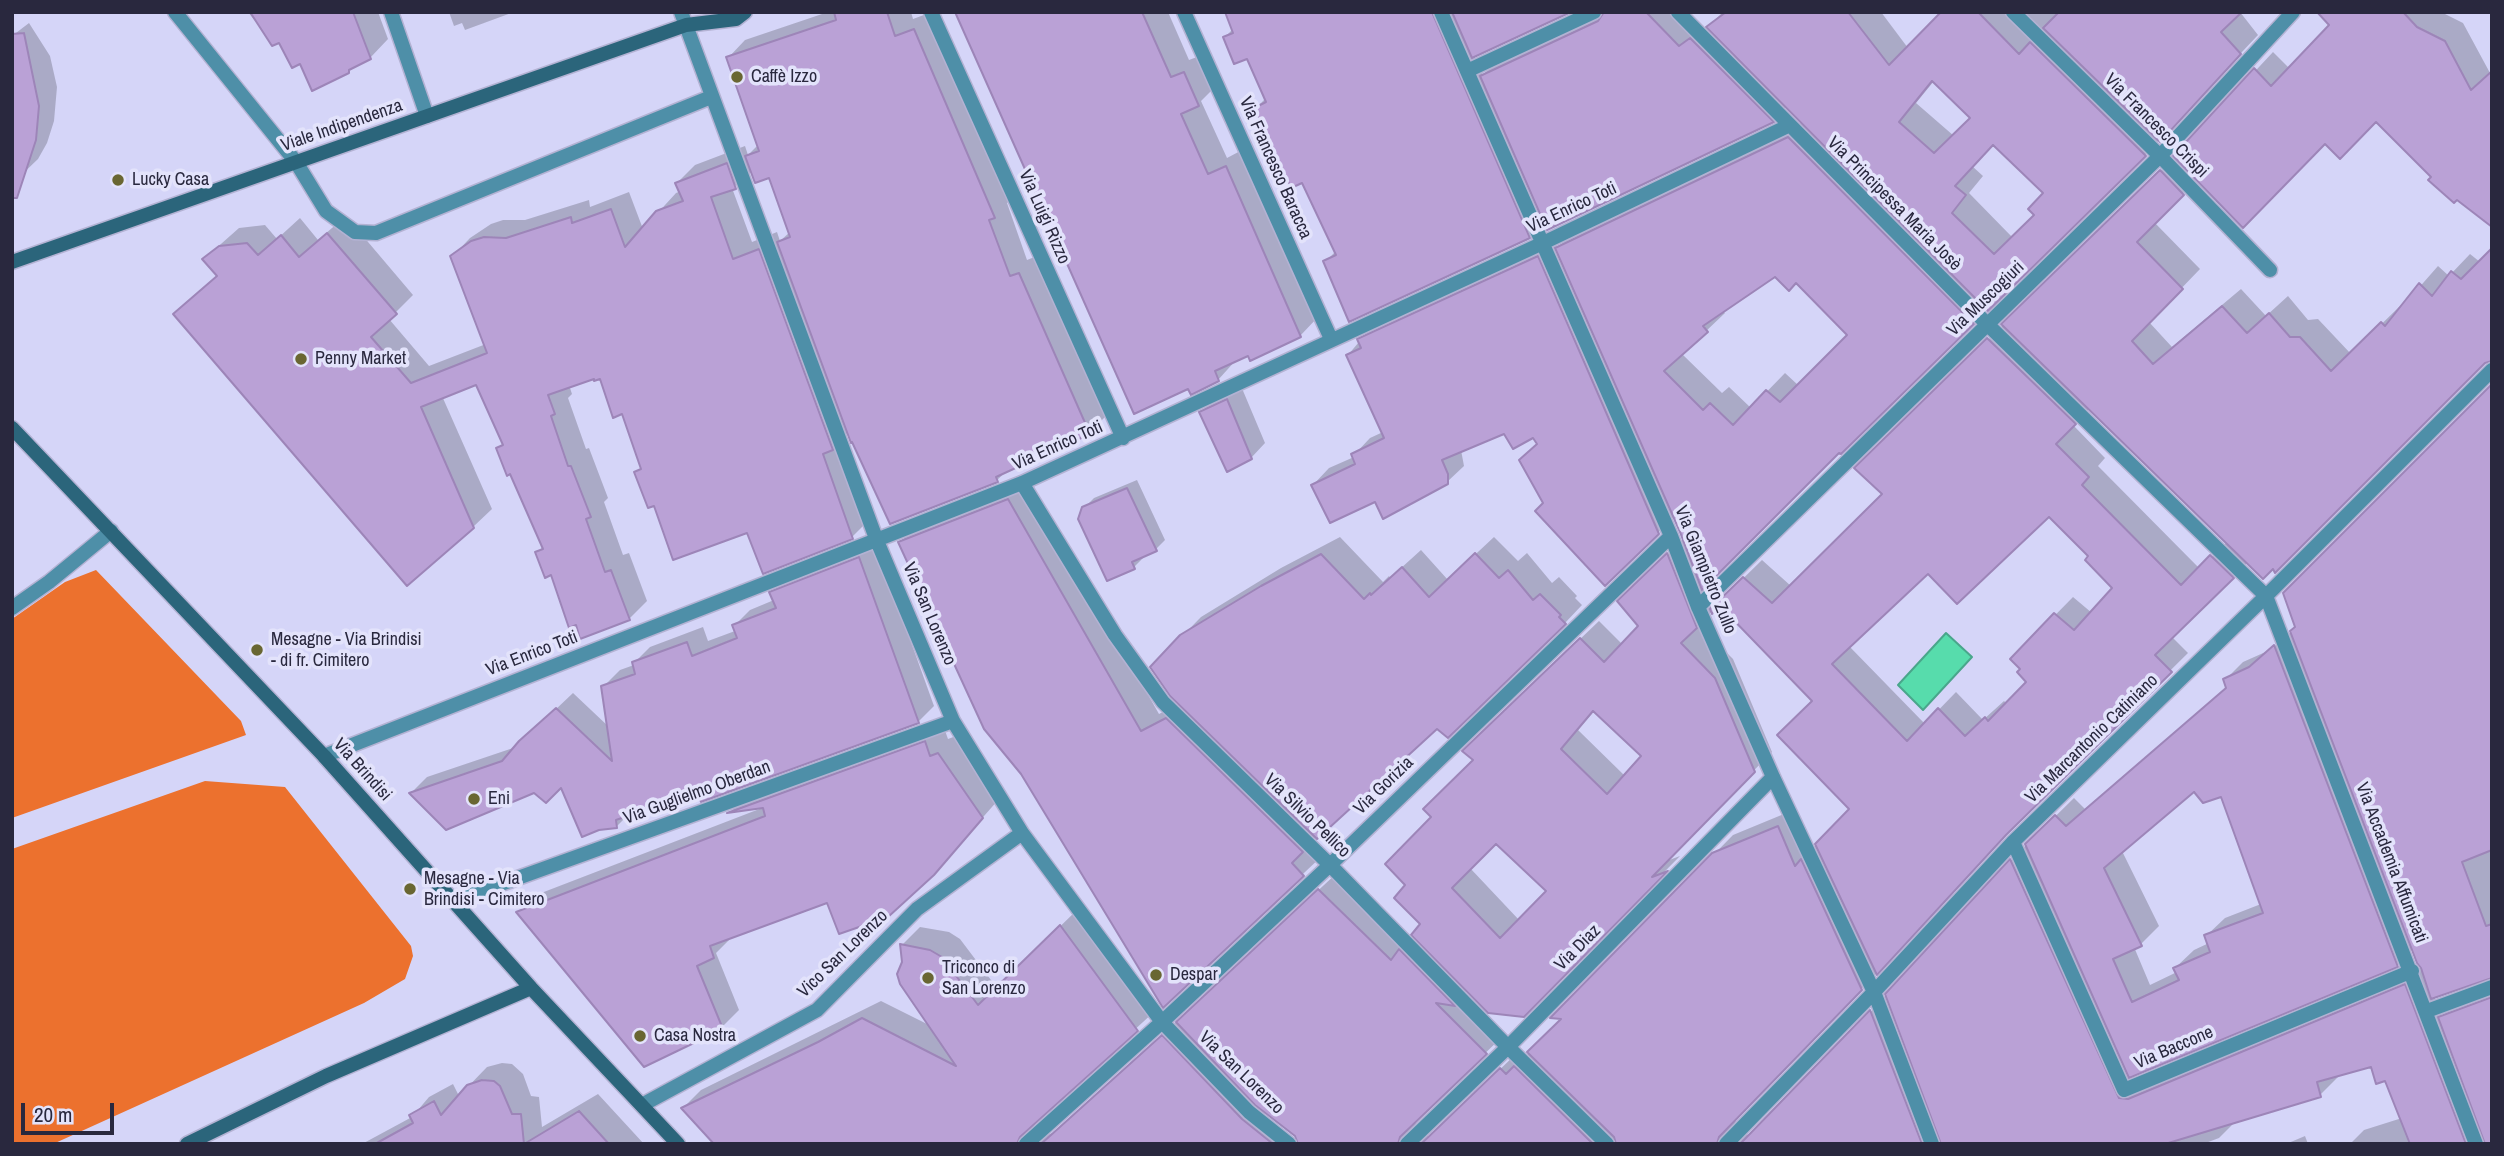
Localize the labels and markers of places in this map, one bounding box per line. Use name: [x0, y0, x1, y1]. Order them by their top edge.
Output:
place label: Caffè Izzo: [751, 66, 817, 88]
marker: Caffè Izzo: [729, 69, 745, 85]
place label: Lucky Casa: [132, 169, 209, 191]
marker: Lucky Casa: [110, 172, 126, 188]
place label: Penny Market: [315, 348, 406, 370]
marker: Penny Market: [293, 351, 309, 367]
place label: Mesagne - Via Brindisi - di fr. Cimitero: [271, 629, 422, 672]
marker: Mesagne - Via Brindisi - di fr. Cimitero: [249, 642, 265, 658]
place label: Eni: [488, 788, 510, 810]
marker: Eni: [466, 791, 482, 807]
place label: Mesagne - Via Brindisi - Cimitero: [424, 868, 545, 910]
marker: Mesagne - Via Brindisi - Cimitero: [402, 881, 418, 897]
place label: Triconco di San Lorenzo: [942, 957, 1026, 1000]
place label: Despar: [1170, 964, 1218, 986]
marker: Despar: [1148, 967, 1164, 983]
marker: Triconco di San Lorenzo: [920, 970, 936, 986]
place label: Casa Nostra: [654, 1025, 736, 1047]
marker: Casa Nostra: [632, 1028, 648, 1044]

